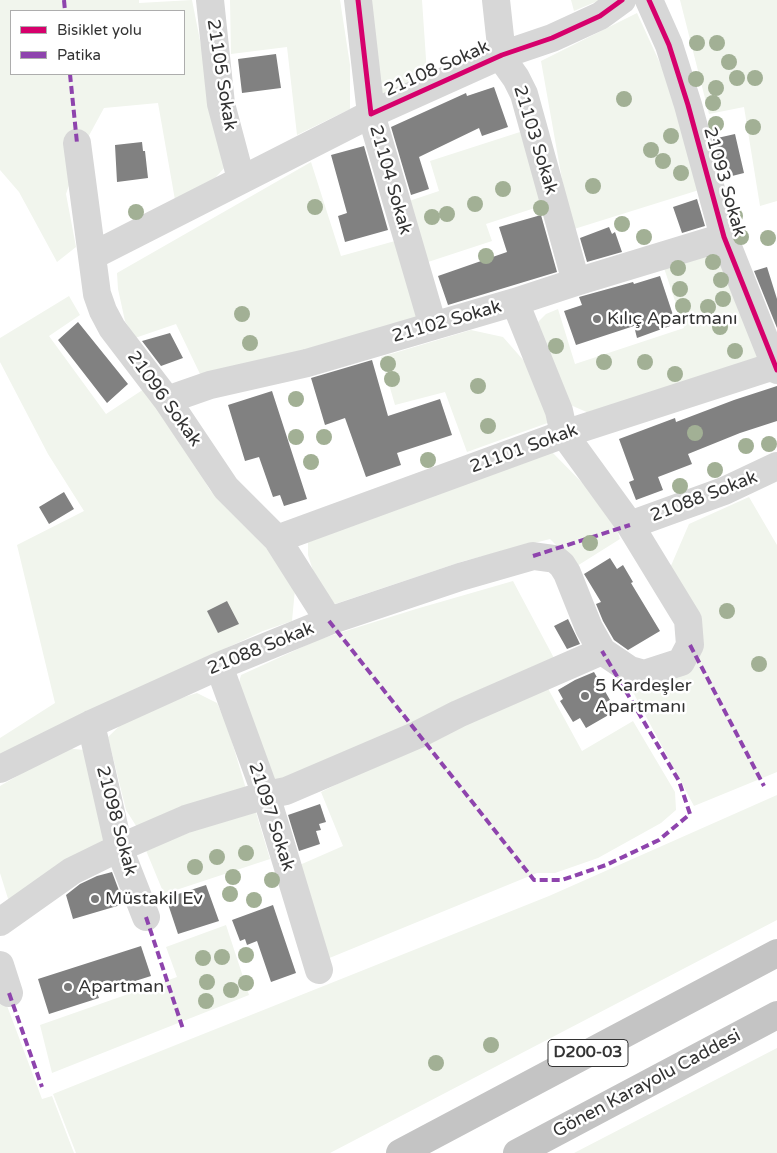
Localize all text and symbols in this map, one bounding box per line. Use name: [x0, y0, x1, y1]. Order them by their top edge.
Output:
legend: [10, 10, 185, 75]
street label: 21105 Sokak: [202, 18, 240, 132]
text: Bisiklet yolu: [57, 21, 142, 39]
street label: 21108 Sokak: [381, 36, 493, 102]
text: Patika: [57, 46, 101, 64]
street label: 21103 Sokak: [508, 83, 562, 197]
street label: 21104 Sokak: [364, 123, 416, 237]
street label: 21093 Sokak: [698, 125, 750, 239]
street label: 21102 Sokak: [390, 296, 504, 348]
place label: Kılıç Apartmanı: [607, 308, 737, 330]
marker: Kılıç Apartmanı: [591, 313, 603, 325]
street label: 21096 Sokak: [122, 347, 206, 451]
street label: 21101 Sokak: [467, 420, 581, 478]
street label: 21088 Sokak: [647, 467, 761, 527]
street label: 21088 Sokak: [205, 618, 317, 680]
place label: 5 Kardeşler Apartmanı: [595, 675, 692, 718]
marker: 5 Kardeşler Apartmanı: [579, 690, 591, 702]
street label: 21097 Sokak: [243, 760, 299, 874]
street label: 21098 Sokak: [91, 764, 141, 878]
place label: Müstakil Ev: [105, 888, 203, 910]
marker: Müstakil Ev: [89, 893, 101, 905]
place label: Apartman: [78, 976, 164, 998]
marker: Apartman: [62, 981, 74, 993]
street label: Gönen Karayolu Caddesi: [549, 1025, 745, 1143]
road number: D200-03: [548, 1040, 628, 1066]

